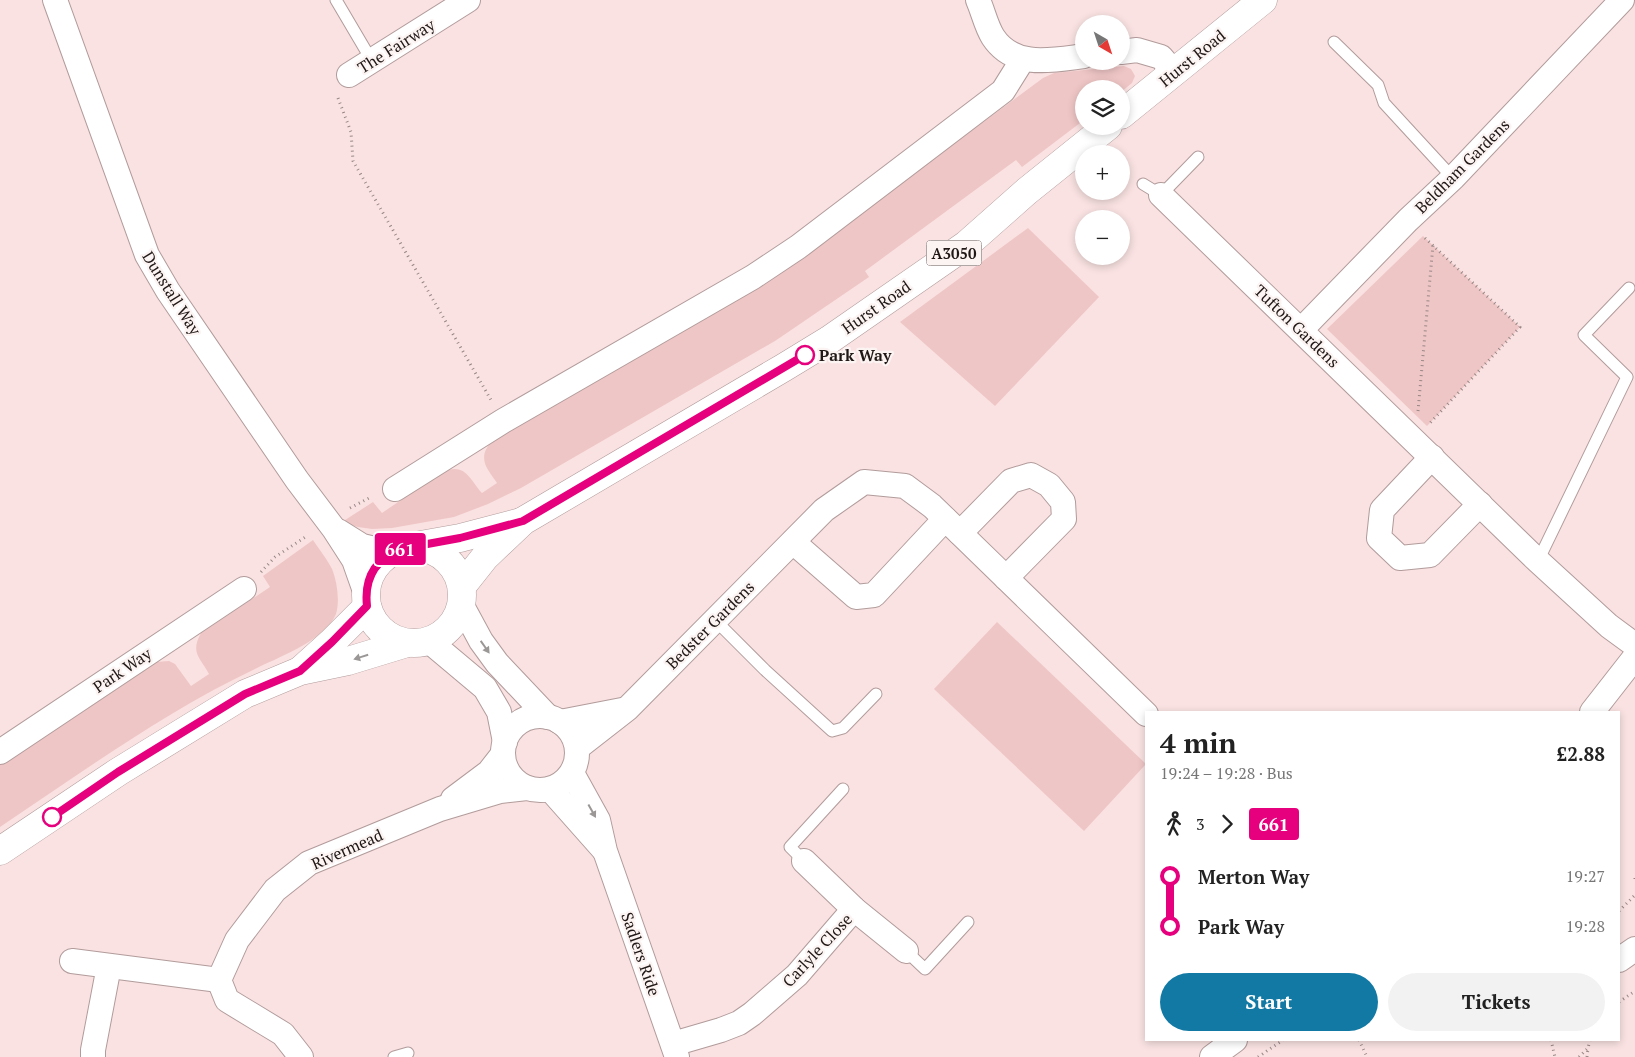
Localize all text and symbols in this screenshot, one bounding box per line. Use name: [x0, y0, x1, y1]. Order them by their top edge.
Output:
street label: The Fairway: [353, 13, 439, 78]
north arrow: [1075, 15, 1130, 70]
map controls: [1075, 15, 1130, 265]
street label: Hurst Road: [1154, 24, 1230, 92]
button: layers: [1075, 80, 1130, 135]
street label: Beldham Gardens: [1410, 114, 1514, 218]
button: +: [1075, 145, 1130, 200]
button: −: [1075, 210, 1130, 265]
road number: A3050: [926, 240, 982, 266]
street label: Dunstall Way: [138, 247, 207, 340]
street label: Hurst Road: [837, 275, 915, 339]
street label: Tufton Gardens: [1250, 280, 1344, 372]
place label: Park Way: [819, 344, 892, 366]
marker: Park Way: [795, 345, 815, 365]
line badge: 661: [371, 533, 429, 565]
text: 661: [385, 537, 415, 561]
street label: Bedster Gardens: [661, 576, 759, 674]
one-way arrow: [480, 640, 490, 653]
street label: Park Way: [89, 642, 156, 698]
one-way arrow: [353, 654, 368, 662]
text: 4 min: [1160, 724, 1237, 761]
text: £2.88: [1556, 741, 1605, 766]
text: 19:24 – 19:28 · Bus: [1160, 762, 1293, 784]
one-way arrow: [588, 804, 597, 817]
unlabelled marker: [42, 807, 62, 827]
icon: walk: [1160, 810, 1188, 838]
icon: forward: [1213, 810, 1241, 838]
text: 661: [1259, 812, 1289, 836]
text: 3: [1196, 813, 1205, 835]
street label: Rivermead: [308, 823, 386, 874]
text: Merton Way: [1198, 864, 1309, 889]
text: 19:27: [1566, 865, 1605, 887]
street label: Carlyle Close: [777, 908, 857, 992]
street label: Sadlers Ride: [616, 909, 666, 999]
text: Park Way: [1198, 914, 1284, 939]
text: 19:28: [1566, 915, 1605, 937]
button: Start: [1160, 973, 1378, 1031]
button: Tickets: [1388, 973, 1605, 1031]

